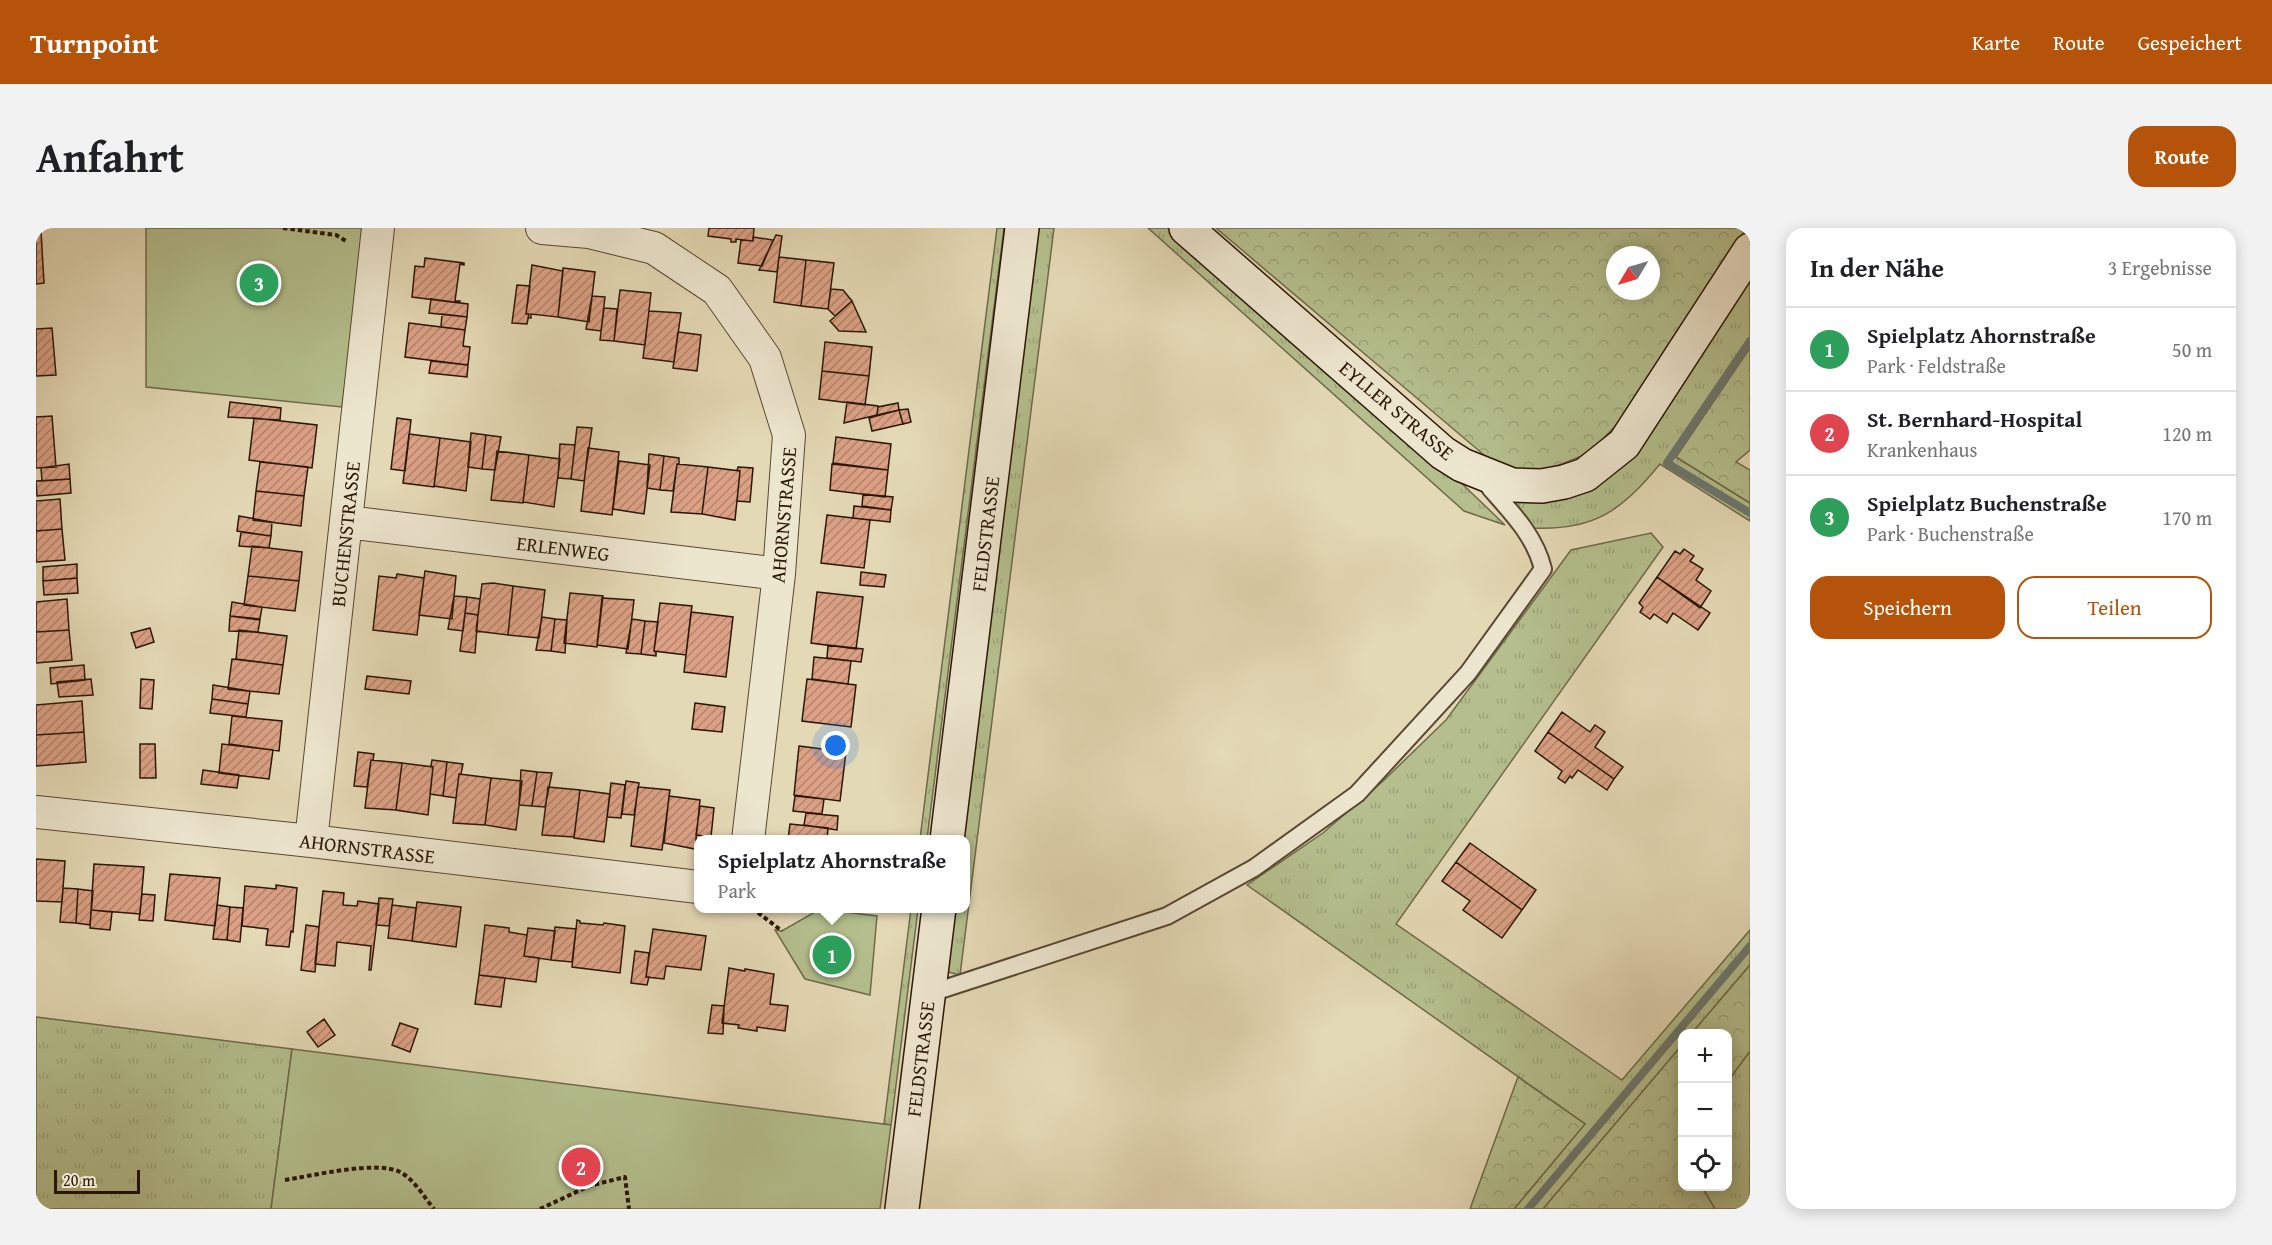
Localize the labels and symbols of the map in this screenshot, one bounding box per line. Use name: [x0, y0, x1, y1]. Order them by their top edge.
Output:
north arrow: [1606, 246, 1660, 300]
pin: 3: [240, 260, 278, 306]
street label: EYLLER STRASSE: [1333, 353, 1461, 467]
street label: AHORNSTRASSE: [763, 446, 803, 584]
street label: BUCHENSTRASSE: [323, 460, 367, 608]
street label: FELDSTRASSE: [964, 475, 1006, 593]
street label: ERLENWEG: [515, 528, 611, 568]
your location: [821, 731, 850, 760]
street label: AHORNSTRASSE: [298, 825, 436, 871]
pin: 1: [812, 932, 852, 978]
street label: FELDSTRASSE: [899, 1000, 941, 1118]
pin: 2: [562, 1144, 600, 1190]
scale bar: [54, 1167, 140, 1194]

